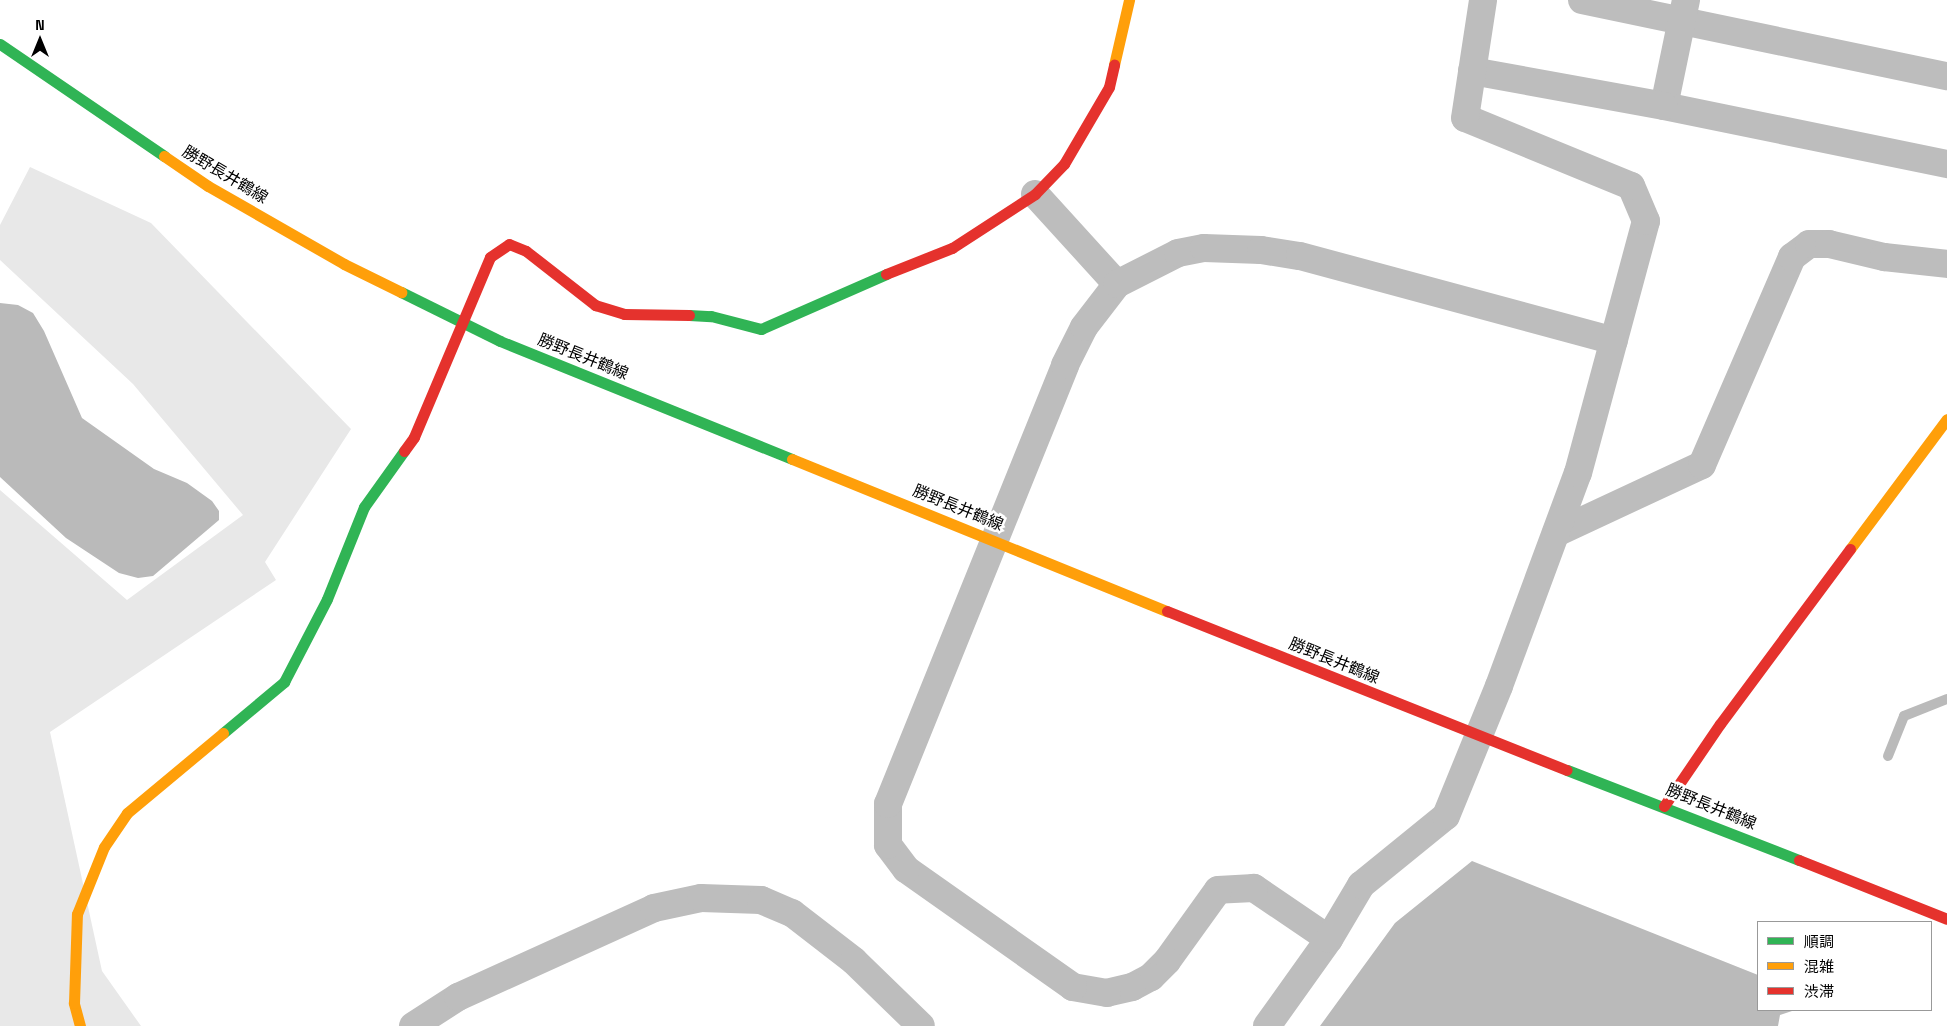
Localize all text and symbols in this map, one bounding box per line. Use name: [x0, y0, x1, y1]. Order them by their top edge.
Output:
north arrow: [15, 15, 65, 65]
text: N: [35, 16, 45, 34]
street label: 勝野長井鶴線: [179, 142, 271, 208]
street label: 勝野長井鶴線: [535, 330, 631, 384]
street label: 勝野長井鶴線: [910, 481, 1006, 535]
street label: 勝野長井鶴線: [1286, 634, 1382, 688]
street label: 勝野長井鶴線: [1663, 780, 1759, 834]
legend: [1757, 921, 1932, 1011]
text: 順調: [1804, 932, 1834, 951]
text: 混雑: [1804, 957, 1834, 976]
text: 渋滞: [1804, 982, 1834, 1001]

